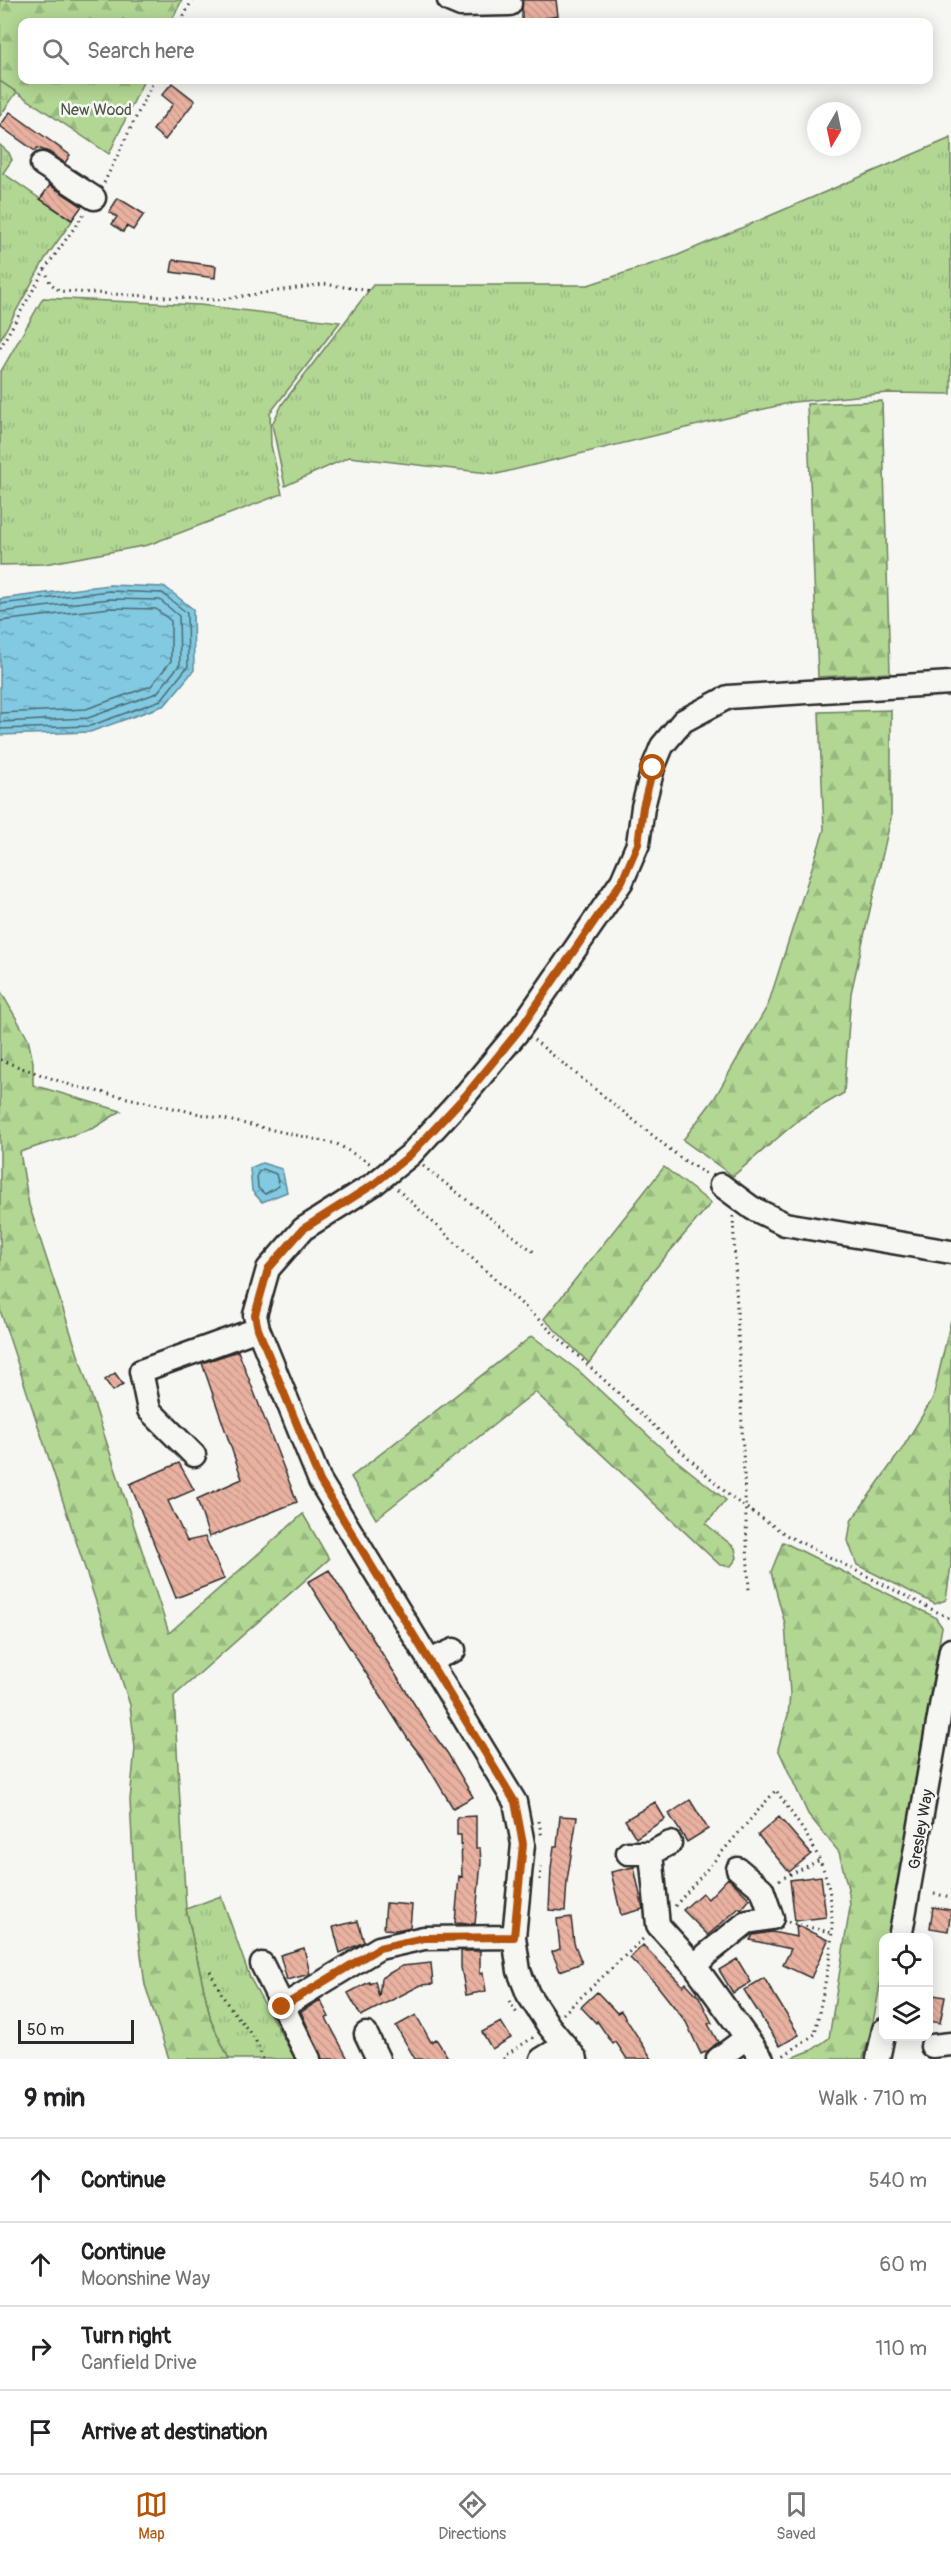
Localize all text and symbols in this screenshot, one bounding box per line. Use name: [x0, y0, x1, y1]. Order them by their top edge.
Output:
search box: [18, 18, 933, 84]
icon: search: [39, 35, 72, 68]
text: Search here: [87, 37, 194, 65]
park label: New Wood: [60, 100, 132, 120]
north arrow: [807, 102, 861, 156]
route start: [639, 754, 665, 780]
street label: Gresley Way: [904, 1787, 938, 1871]
map controls: [879, 1933, 933, 2041]
button: locate: [879, 1933, 933, 1987]
button: layers: [879, 1987, 933, 2041]
route end: [268, 1993, 294, 2019]
scale bar: [18, 2017, 134, 2044]
text: 50 m: [27, 2020, 64, 2040]
text: 9 min: [24, 2082, 85, 2114]
text: Walk · 710 m: [818, 2086, 927, 2111]
icon: ahead: [24, 2164, 57, 2197]
text: Continue: [81, 2166, 165, 2194]
text: 540 m: [869, 2168, 927, 2193]
text: Continue: [81, 2238, 165, 2266]
icon: ahead: [24, 2248, 57, 2281]
text: 60 m: [880, 2252, 927, 2277]
text: Moonshine Way: [81, 2266, 210, 2291]
text: Turn right: [81, 2322, 171, 2350]
icon: right: [24, 2332, 57, 2365]
text: 110 m: [876, 2336, 927, 2361]
text: Canfield Drive: [81, 2350, 197, 2375]
icon: arrive: [24, 2416, 57, 2449]
text: Arrive at destination: [81, 2418, 267, 2446]
tab: Map: [135, 2488, 168, 2544]
tab: Directions: [438, 2488, 506, 2544]
tab: Saved: [776, 2488, 816, 2544]

